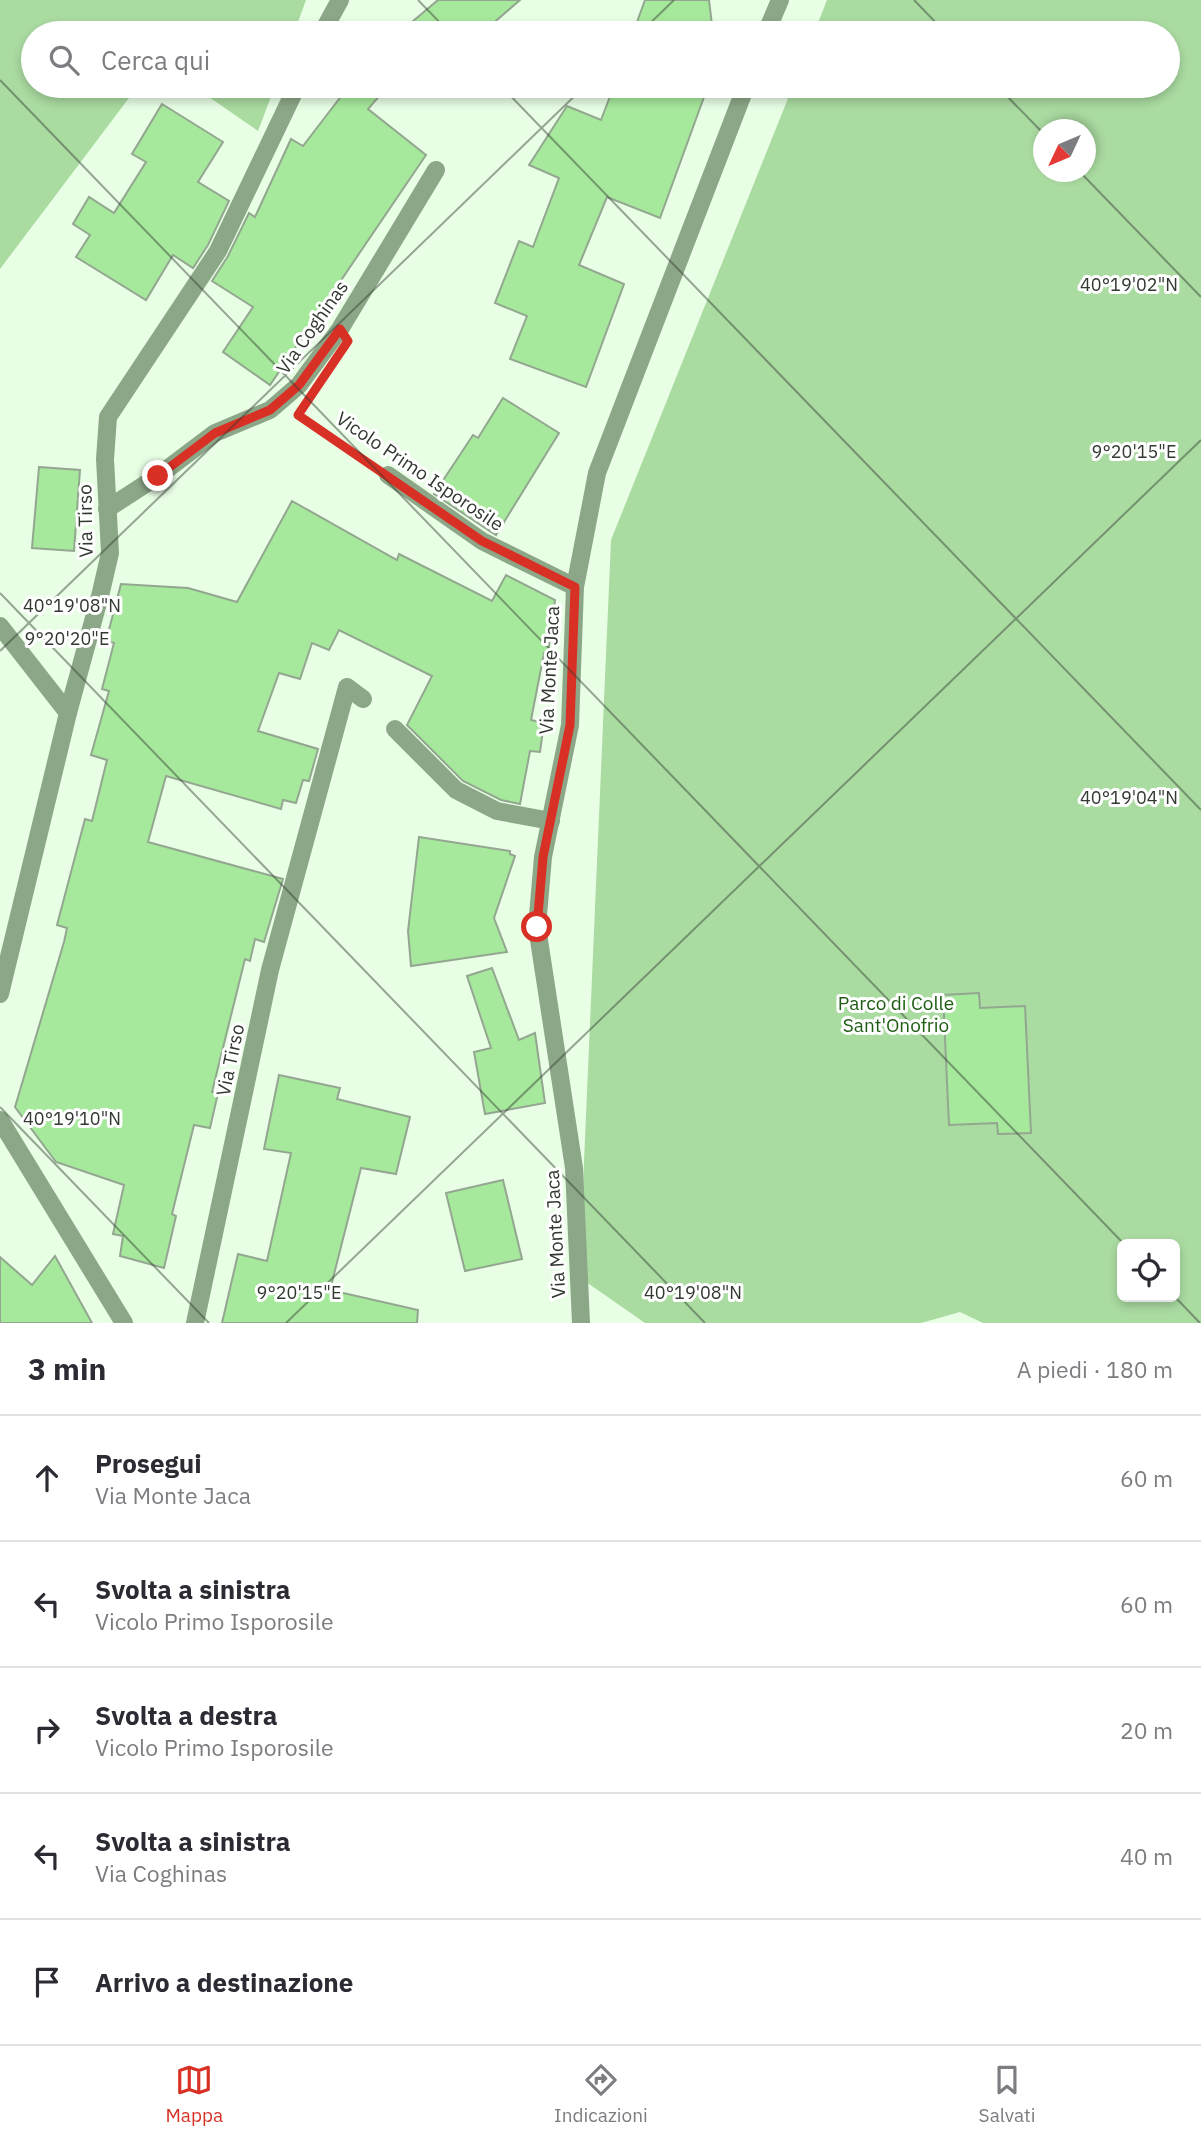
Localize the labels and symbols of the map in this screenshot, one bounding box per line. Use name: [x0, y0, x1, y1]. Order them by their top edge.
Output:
north arrow: [1033, 119, 1096, 182]
text: 40°19'02"N: [1080, 273, 1178, 296]
street label: Via Coghinas: [271, 275, 353, 379]
street label: Vicolo Primo Isporosile: [332, 406, 508, 536]
text: 9°20'15"E: [1092, 440, 1176, 463]
route end: [142, 460, 173, 491]
street label: Via Tirso: [72, 484, 98, 558]
text: 40°19'08"N: [23, 594, 121, 617]
street label: Via Monte Jaca: [534, 605, 564, 735]
text: 9°20'20"E: [25, 627, 109, 650]
text: 40°19'04"N: [1080, 786, 1178, 809]
route start: [521, 911, 552, 942]
park label: Parco di Colle Sant'Onofrio: [838, 991, 954, 1037]
street label: Via Tirso: [211, 1022, 249, 1098]
text: 40°19'10"N: [23, 1107, 121, 1130]
street label: Via Monte Jaca: [540, 1169, 570, 1299]
text: 9°20'15"E: [257, 1281, 341, 1304]
text: 40°19'08"N: [644, 1281, 742, 1304]

